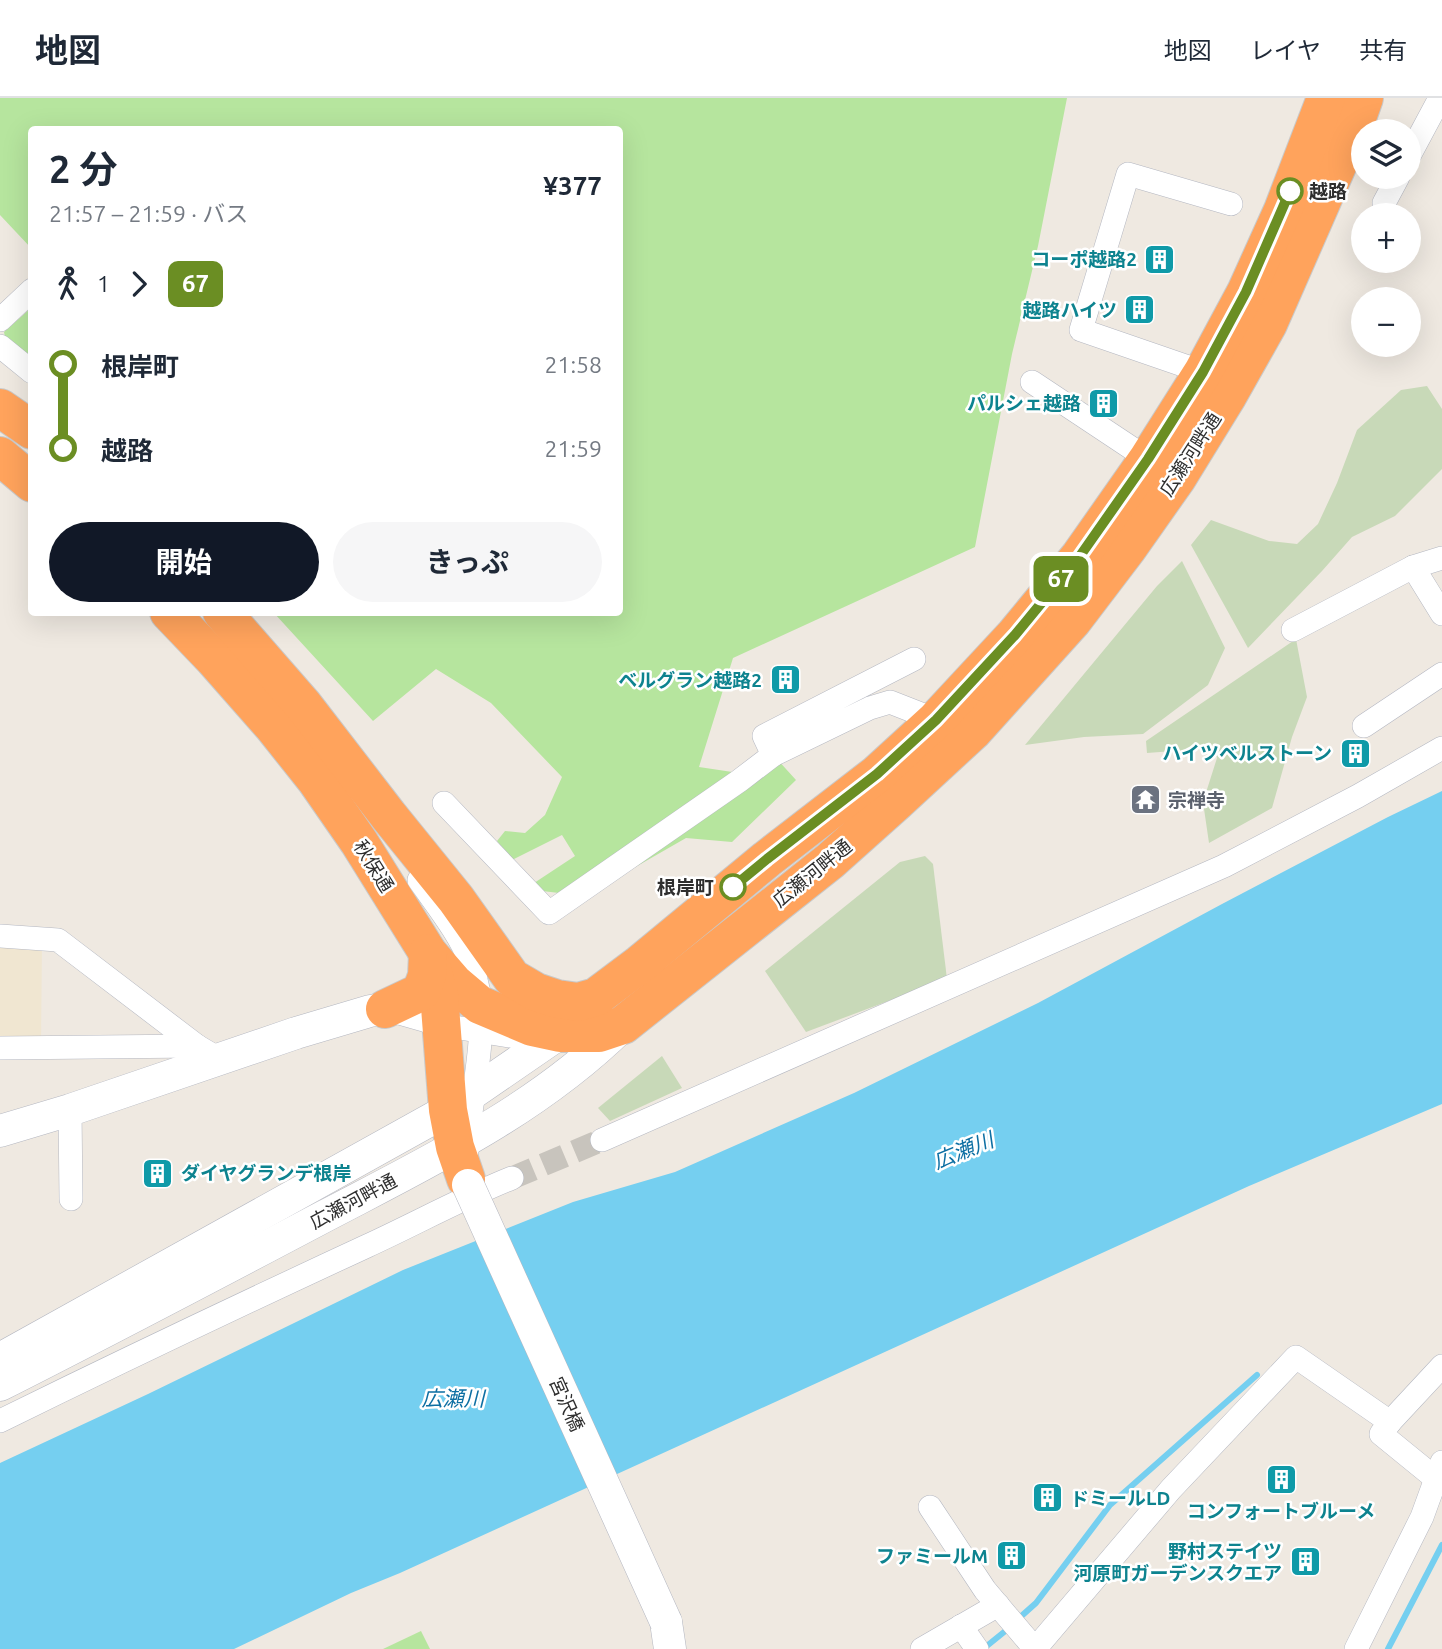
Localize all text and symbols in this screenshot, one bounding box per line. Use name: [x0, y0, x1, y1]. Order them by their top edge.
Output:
text: 地図: [35, 31, 101, 68]
text: 地図: [1164, 37, 1212, 64]
text: レイヤ: [1250, 37, 1321, 64]
text: 共有: [1359, 37, 1407, 64]
map controls: [1351, 119, 1421, 357]
button: layers: [1351, 119, 1421, 189]
text: 2 分: [49, 148, 117, 190]
text: ¥377: [543, 171, 602, 200]
marker: 越路: [1277, 178, 1303, 204]
place label: 越路: [1309, 180, 1347, 202]
text: 21:57 – 21:59 · バス: [49, 201, 248, 226]
button: +: [1351, 203, 1421, 273]
building icon: コーポ越路2: [1143, 242, 1177, 276]
place label: コーポ越路2: [1031, 248, 1137, 270]
icon: walk: [49, 265, 87, 303]
icon: forward: [120, 265, 158, 303]
text: 67: [182, 270, 209, 297]
text: 1: [97, 271, 110, 296]
button: −: [1351, 287, 1421, 357]
building icon: 越路ハイツ: [1123, 293, 1157, 327]
place label: 越路ハイツ: [1022, 299, 1117, 321]
text: 根岸町: [101, 352, 179, 381]
text: 21:58: [544, 352, 602, 377]
building icon: パルシェ越路: [1087, 386, 1121, 420]
place label: パルシェ越路: [967, 392, 1081, 414]
street label: 広瀬河畔通: [1155, 408, 1225, 500]
text: 越路: [101, 436, 153, 465]
text: 21:59: [544, 436, 602, 461]
button: 開始: [49, 522, 319, 602]
button: きっぷ: [333, 522, 602, 602]
line badge: 67: [1030, 556, 1092, 602]
text: 67: [1047, 565, 1075, 592]
building icon: ベルグラン越路2: [768, 663, 802, 697]
place label: ベルグラン越路2: [618, 669, 762, 691]
building icon: ハイツベルストーン: [1338, 736, 1372, 770]
place label: ハイツベルストーン: [1162, 742, 1332, 764]
temple icon: 宗禅寺: [1128, 783, 1162, 817]
place label: 宗禅寺: [1168, 789, 1225, 811]
street label: 広瀬河畔通: [768, 835, 856, 911]
street label: 秋保通: [350, 836, 398, 896]
marker: 根岸町: [720, 874, 746, 900]
place label: 根岸町: [657, 876, 714, 898]
water label: 広瀬川: [929, 1126, 999, 1173]
building icon: ダイヤグランデ根岸: [141, 1156, 175, 1190]
place label: ダイヤグランデ根岸: [181, 1162, 351, 1184]
street label: 広瀬河畔通: [306, 1169, 400, 1233]
street label: 宮沢橋: [545, 1373, 589, 1435]
water label: 広瀬川: [422, 1386, 486, 1410]
building icon: コンフォートブルーメ: [1264, 1463, 1298, 1497]
building icon: ドミールLD: [1030, 1481, 1064, 1515]
place label: ドミールLD: [1070, 1487, 1170, 1509]
place label: コンフォートブルーメ: [1187, 1500, 1375, 1522]
building icon: ファミールM: [994, 1539, 1028, 1573]
place label: 野村ステイツ 河原町ガーデンスクエア: [1073, 1540, 1282, 1584]
place label: ファミールM: [876, 1545, 988, 1567]
building icon: 野村ステイツ 河原町ガーデンスクエア: [1288, 1545, 1322, 1579]

